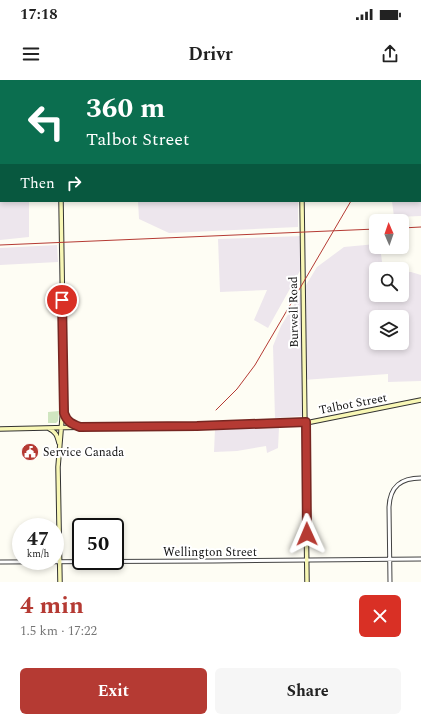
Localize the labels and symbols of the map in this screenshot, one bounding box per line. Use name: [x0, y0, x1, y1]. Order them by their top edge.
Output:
north arrow: [369, 214, 409, 254]
street label: Burwell Road: [284, 276, 304, 348]
pin: [45, 283, 79, 317]
street label: Talbot Street: [317, 388, 389, 420]
public building icon: Service Canada: [20, 442, 40, 462]
place label: Service Canada: [43, 443, 124, 462]
position arrow: [286, 513, 328, 555]
speed limit sign: 50: [72, 518, 124, 570]
street label: Wellington Street: [163, 543, 257, 562]

